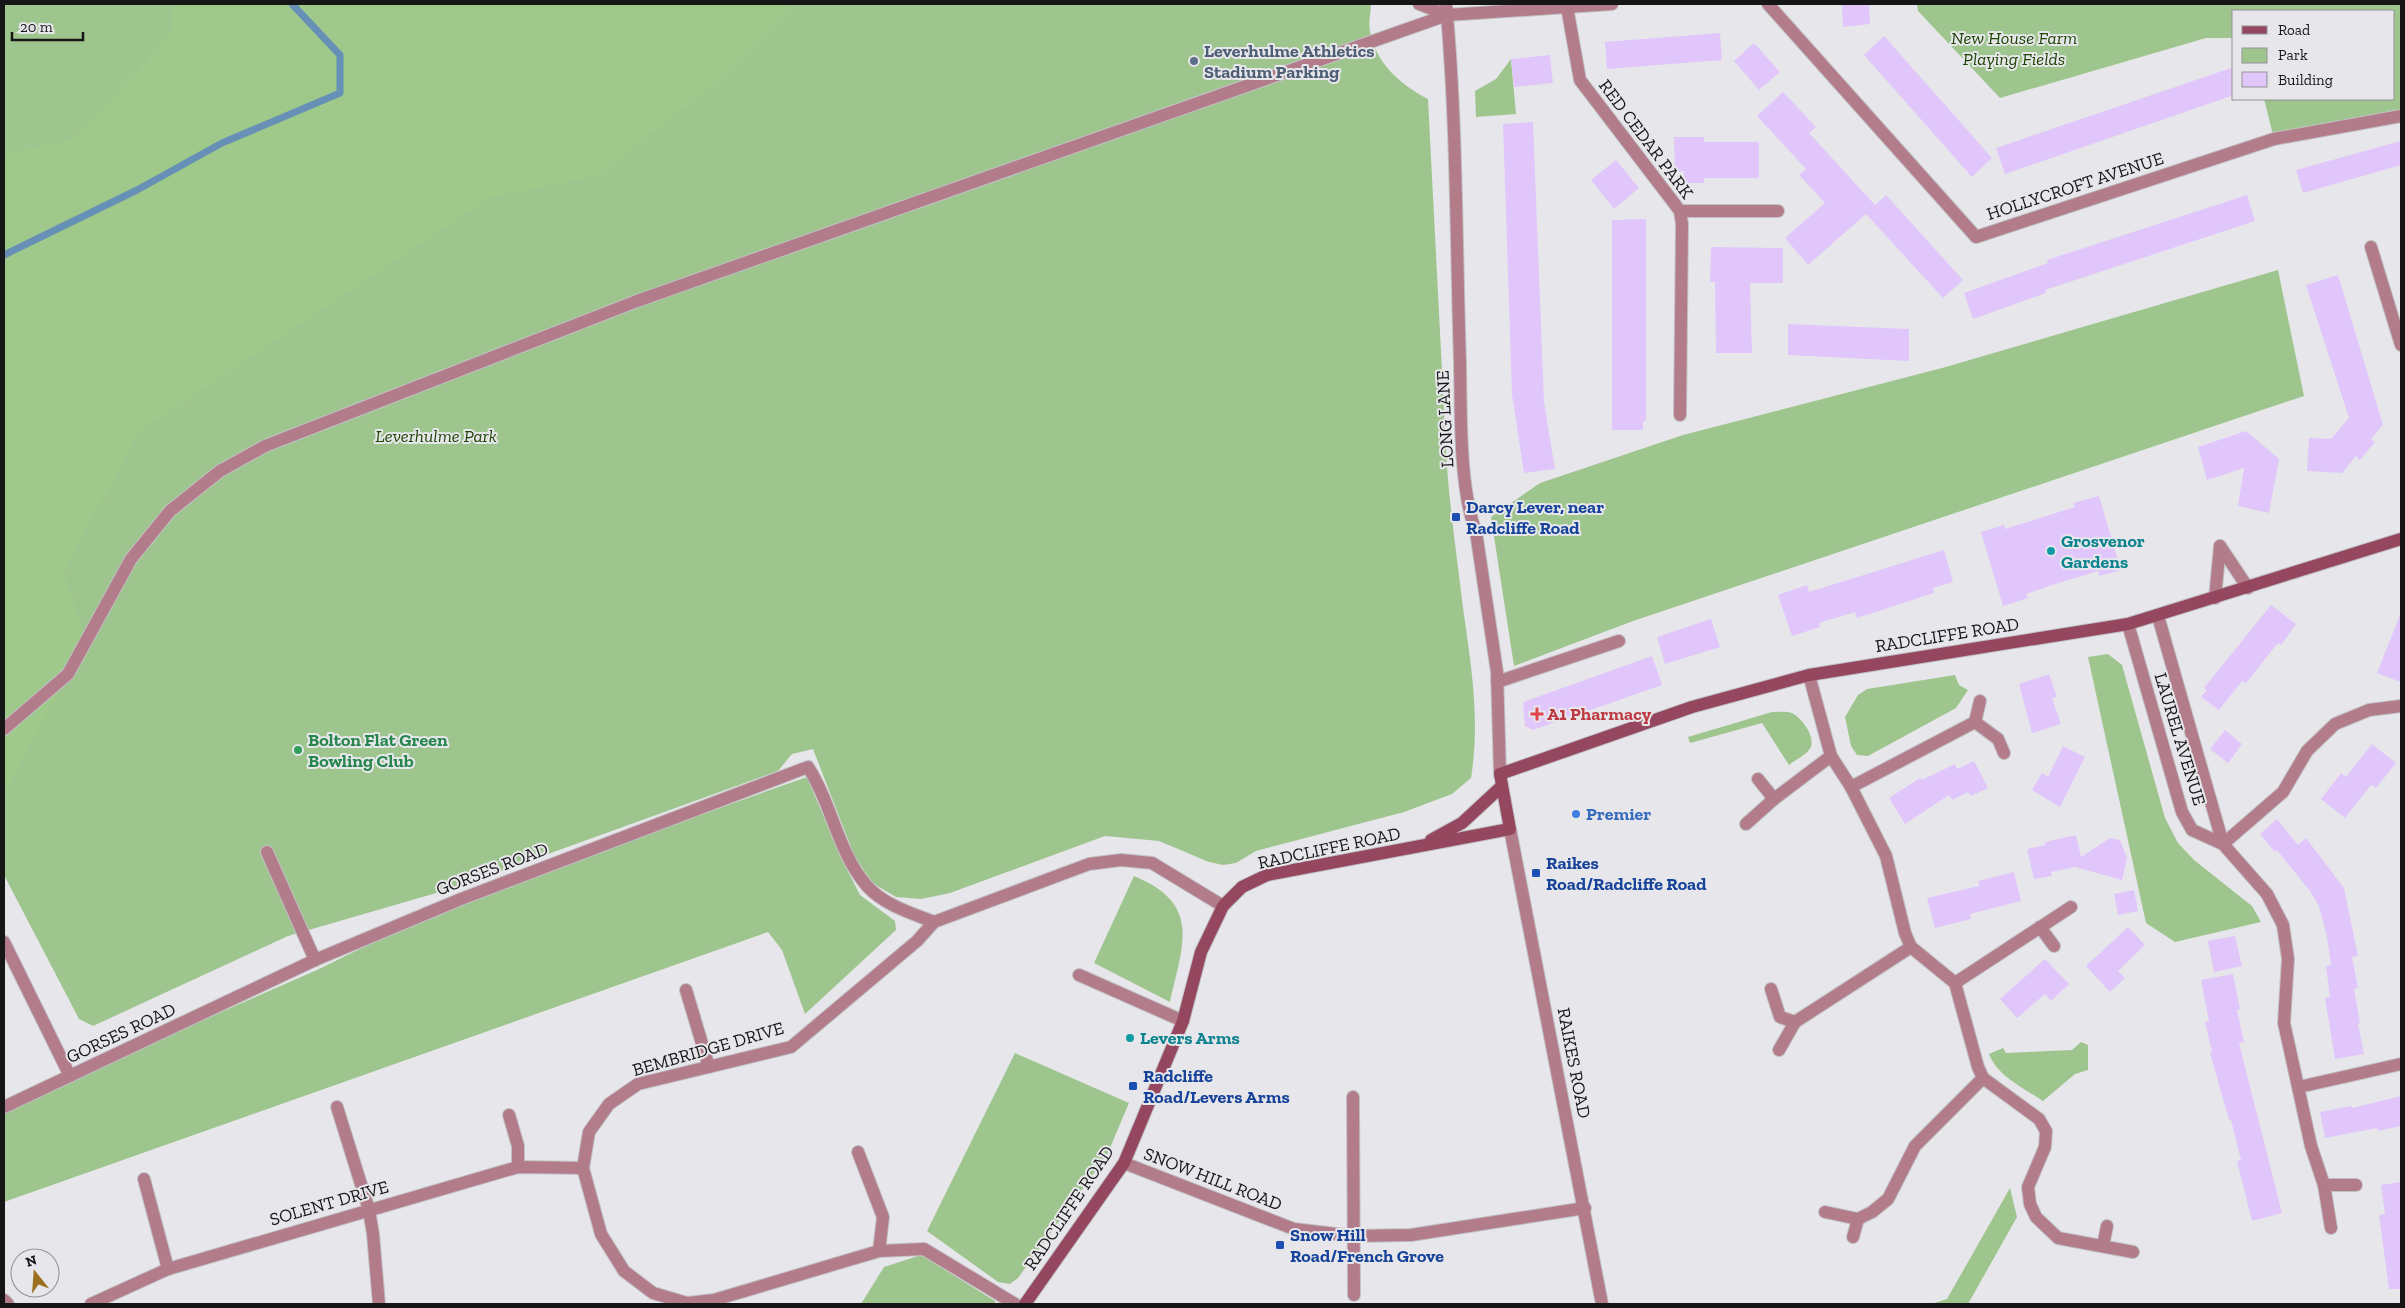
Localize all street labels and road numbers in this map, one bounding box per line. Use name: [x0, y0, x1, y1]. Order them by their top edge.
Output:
street label: RED CEDAR PARK: [1594, 75, 1698, 203]
street label: HOLLYCROFT AVENUE: [1984, 147, 2166, 225]
street label: LONG LANE: [1431, 370, 1459, 468]
street label: RADCLIFFE ROAD: [1873, 613, 2021, 657]
street label: LAUREL AVENUE: [2149, 670, 2211, 808]
street label: RADCLIFFE ROAD: [1256, 822, 1402, 874]
street label: GORSES ROAD: [433, 838, 551, 900]
street label: GORSES ROAD: [63, 998, 179, 1068]
street label: RAIKES ROAD: [1552, 1006, 1596, 1120]
street label: BEMBRIDGE DRIVE: [630, 1017, 786, 1081]
street label: RADCLIFFE ROAD: [1019, 1142, 1119, 1274]
street label: SNOW HILL ROAD: [1141, 1143, 1285, 1215]
street label: SOLENT DRIVE: [267, 1176, 391, 1230]

